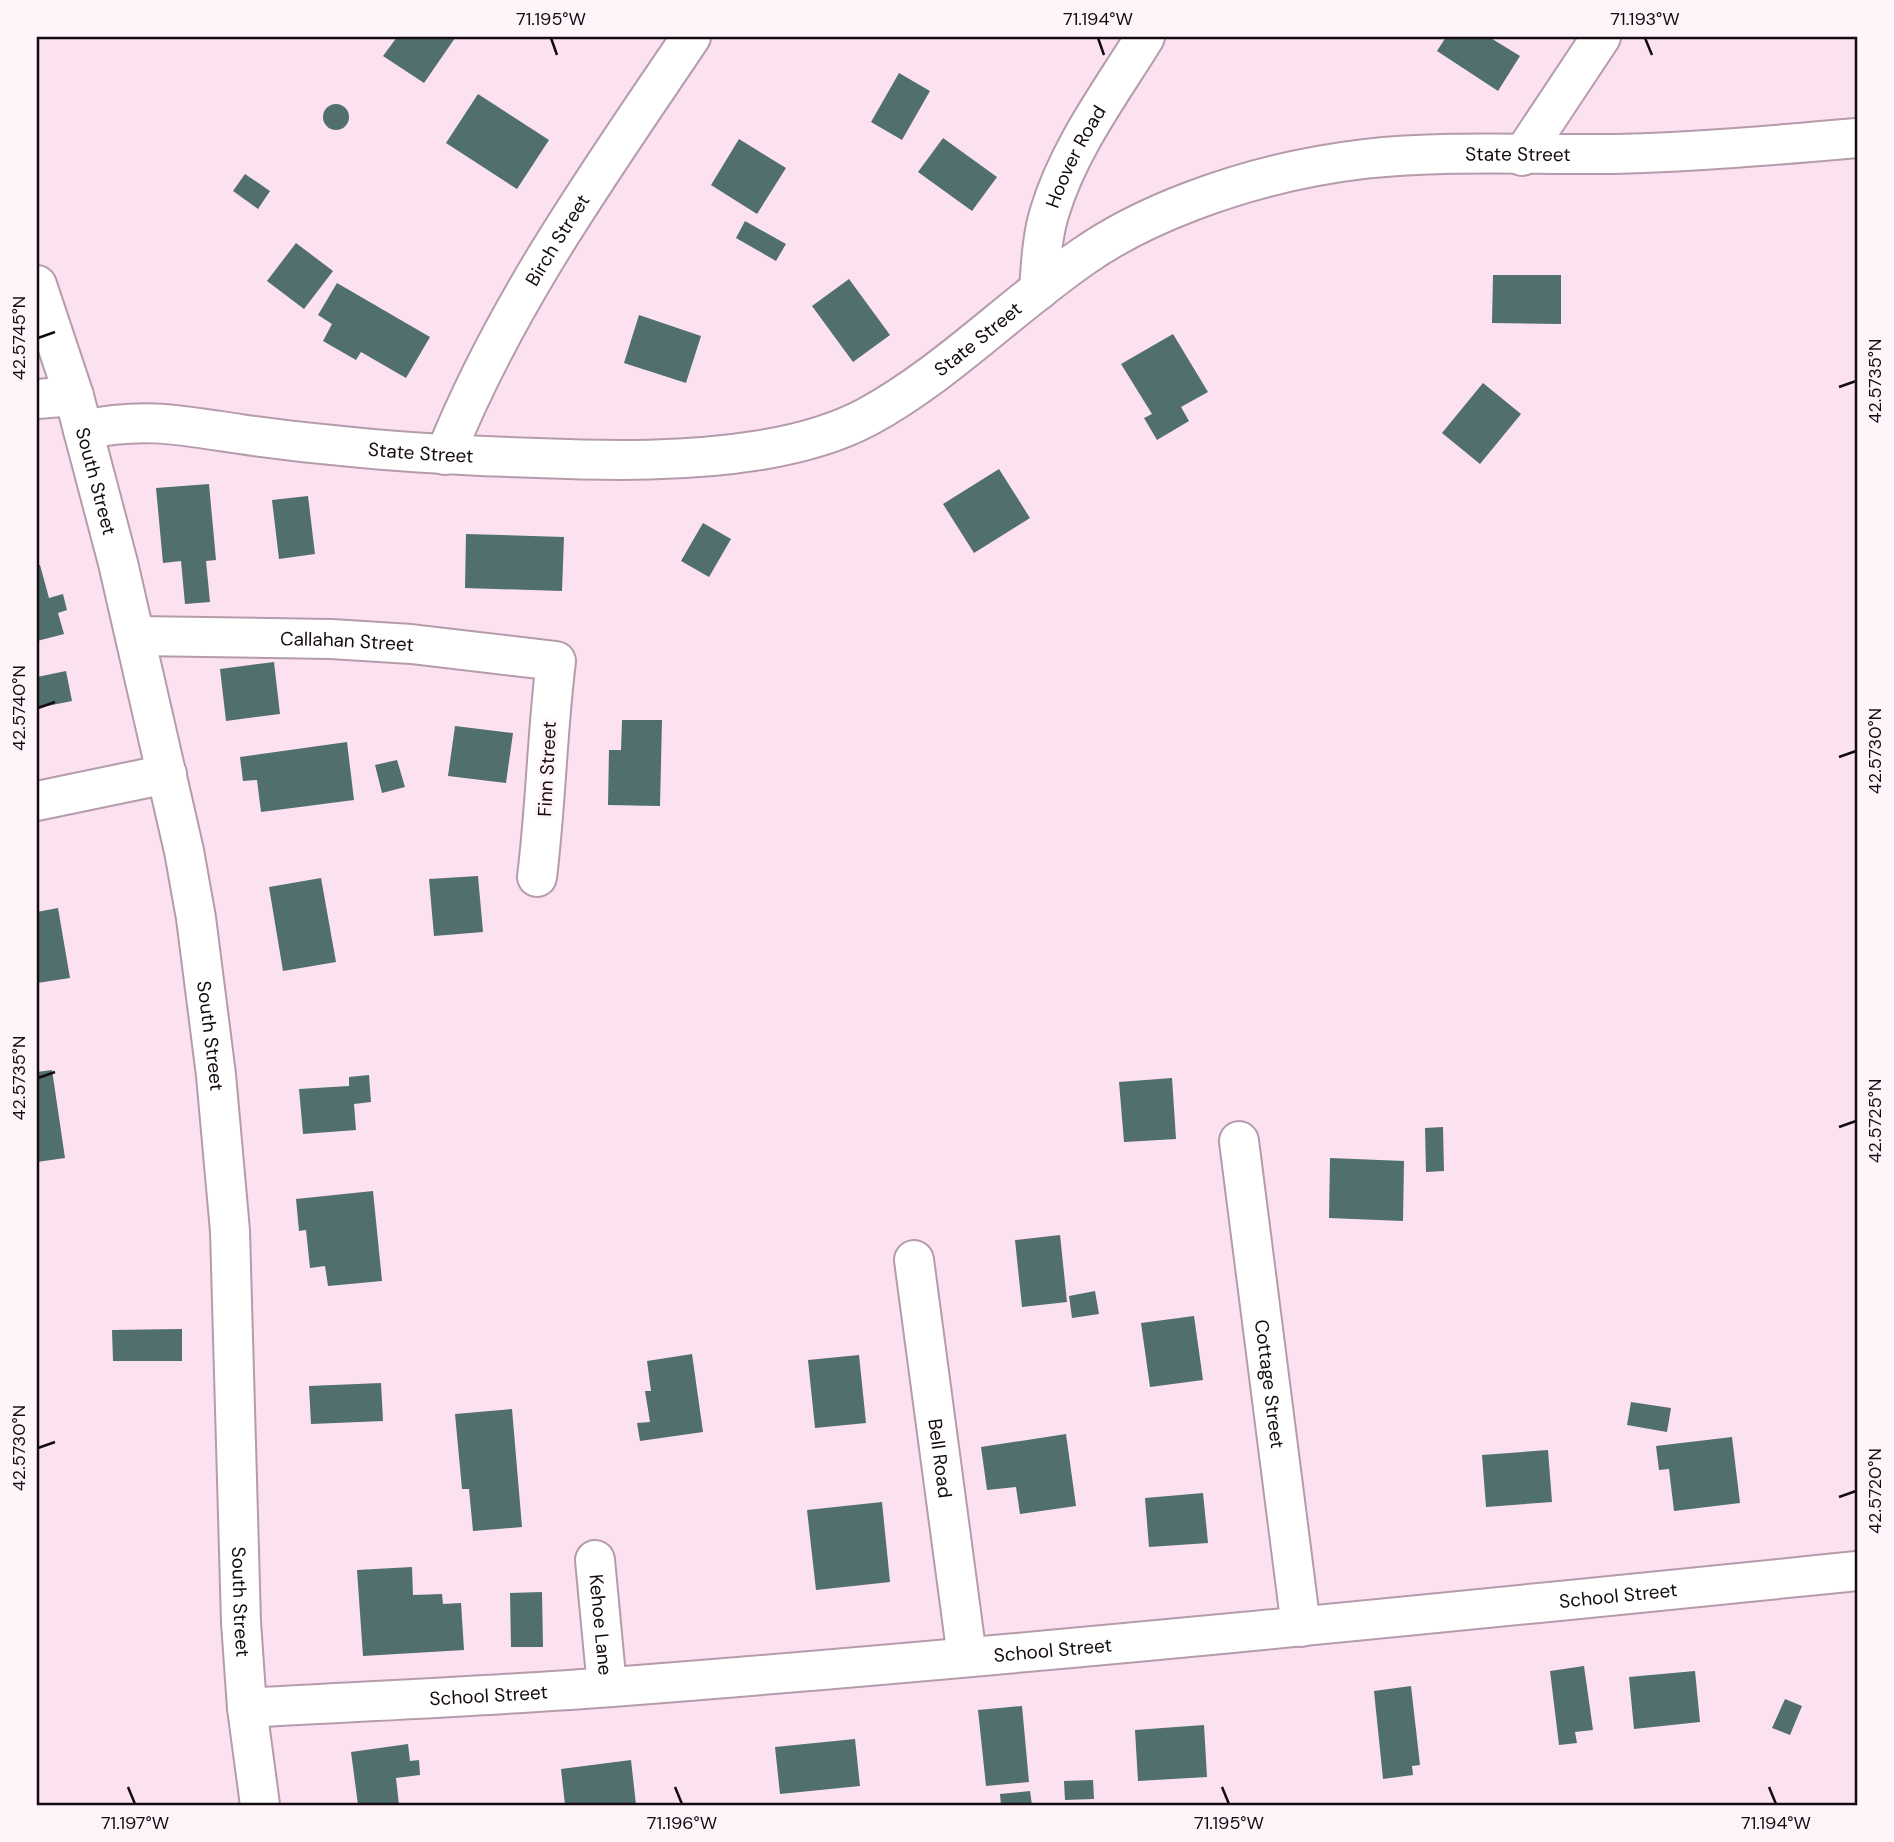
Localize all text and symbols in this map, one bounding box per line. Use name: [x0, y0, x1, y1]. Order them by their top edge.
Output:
text: 71.195°W: [516, 7, 586, 31]
text: 71.194°W: [1063, 7, 1133, 31]
text: 71.193°W: [1610, 7, 1680, 31]
street label: Hoover Road: [1039, 100, 1111, 211]
street label: State Street: [1465, 141, 1571, 167]
street label: Birch Street: [519, 189, 595, 290]
text: 42.5745°N: [7, 296, 31, 380]
street label: State Street: [929, 296, 1027, 382]
text: 42.5735°N: [1863, 339, 1887, 423]
street label: South Street: [70, 424, 123, 538]
street label: State Street: [367, 436, 474, 468]
street label: Callahan Street: [280, 626, 415, 657]
text: 42.5740°N: [7, 665, 31, 751]
text: 42.5730°N: [1863, 708, 1887, 794]
street label: Finn Street: [532, 721, 562, 817]
street label: South Street: [192, 979, 230, 1092]
text: 42.5735°N: [7, 1036, 31, 1120]
text: 42.5725°N: [1863, 1079, 1887, 1163]
street label: Cottage Street: [1249, 1318, 1291, 1450]
text: 42.5730°N: [7, 1405, 31, 1491]
street label: Bell Road: [923, 1417, 958, 1500]
text: 42.5720°N: [1863, 1448, 1887, 1534]
street label: South Street: [226, 1546, 256, 1658]
street label: Kehoe Lane: [584, 1573, 618, 1676]
street label: School Street: [1558, 1577, 1678, 1613]
street label: School Street: [993, 1632, 1113, 1667]
street label: School Street: [429, 1679, 549, 1711]
text: 71.197°W: [101, 1811, 169, 1835]
text: 71.196°W: [647, 1811, 717, 1835]
text: 71.195°W: [1194, 1811, 1264, 1835]
text: 71.194°W: [1741, 1811, 1811, 1835]

